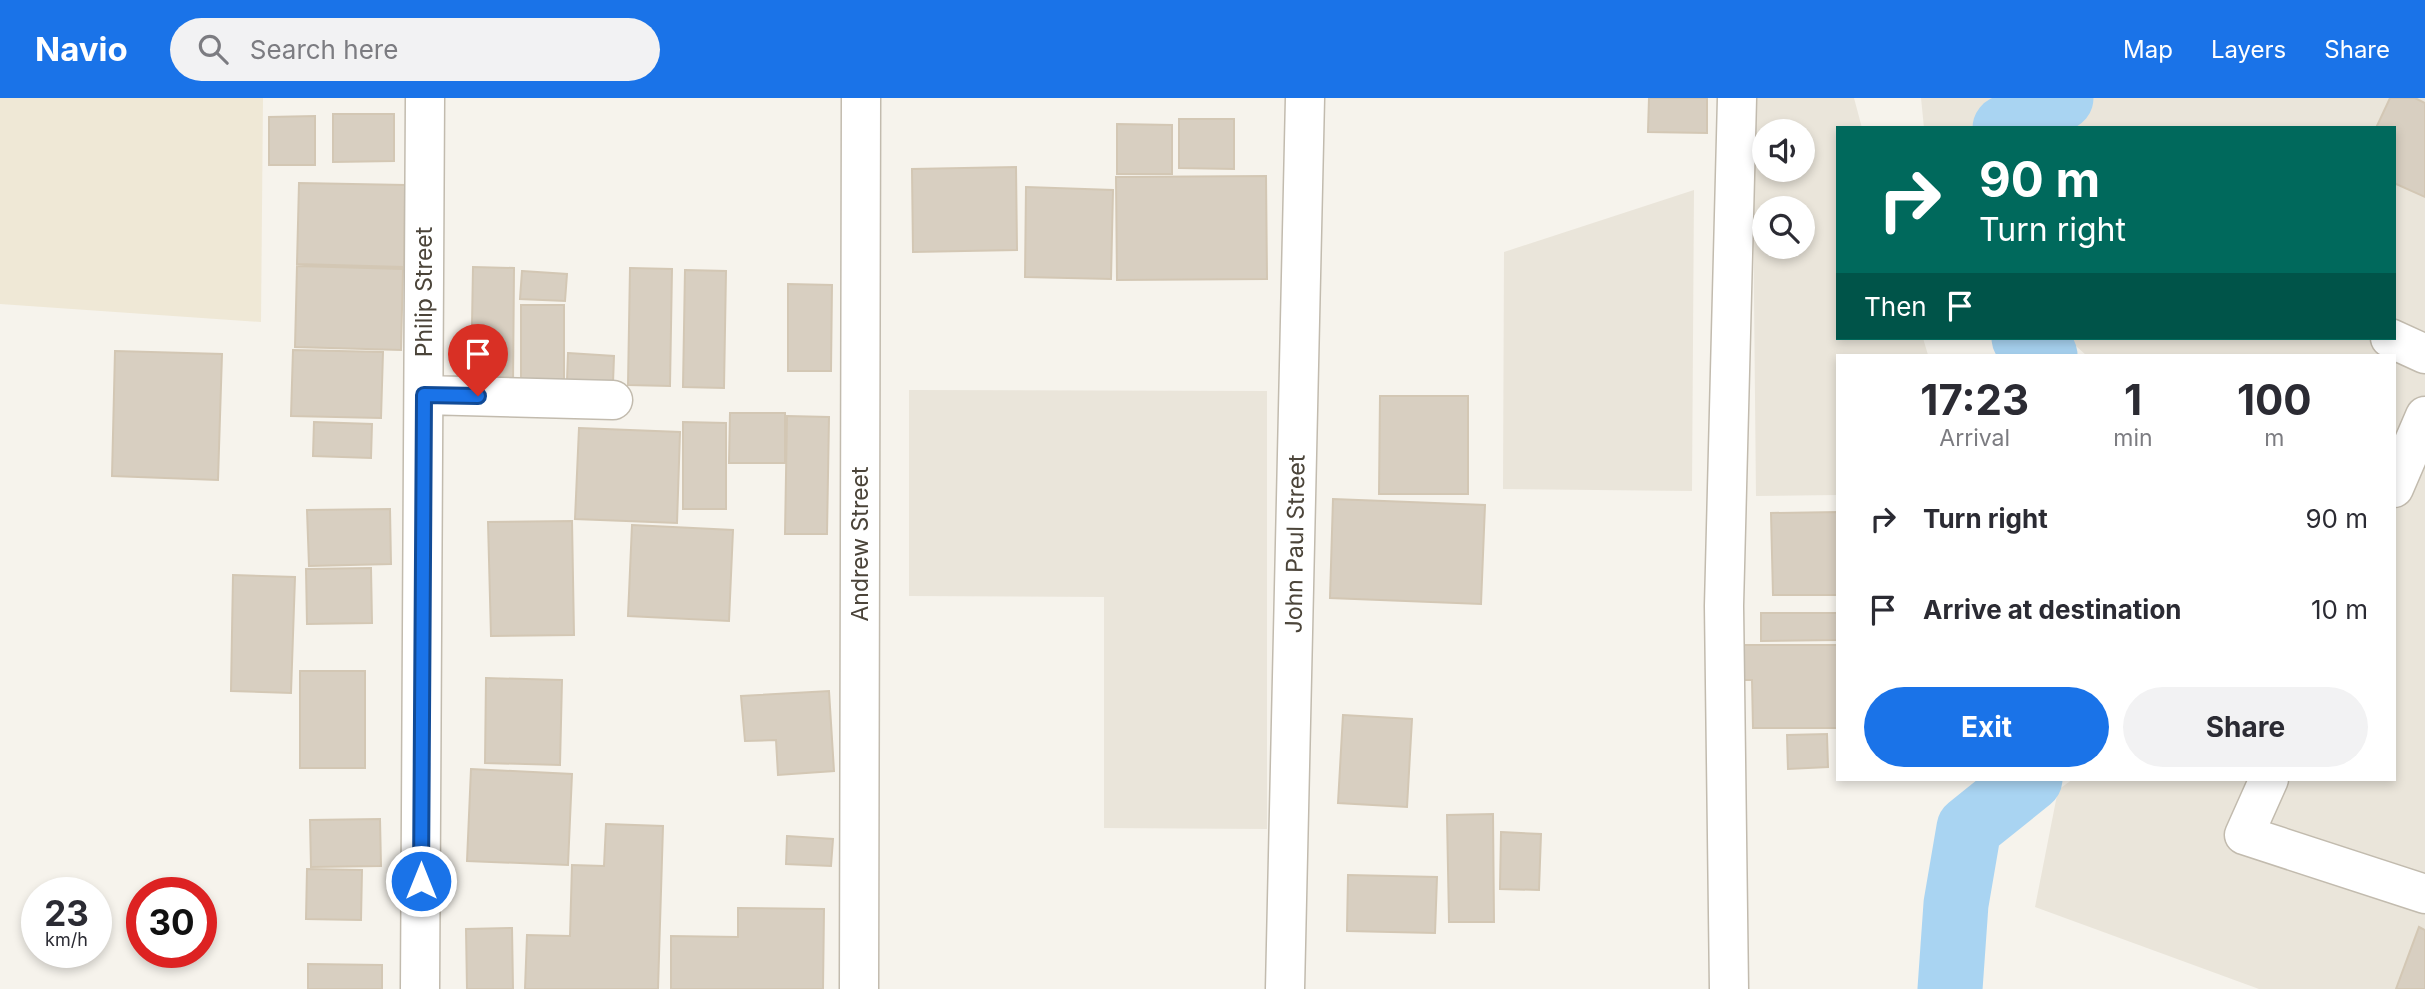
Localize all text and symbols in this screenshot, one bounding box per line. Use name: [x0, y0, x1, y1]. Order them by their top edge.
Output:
search box: [170, 18, 660, 81]
text: Navio: [35, 29, 128, 69]
icon: search: [194, 30, 232, 68]
text: Search here: [250, 34, 398, 65]
text: Map: [2123, 35, 2173, 64]
text: Layers: [2211, 35, 2286, 64]
text: Share: [2324, 35, 2390, 64]
map controls: [1752, 119, 1815, 259]
button: sound: [1752, 119, 1815, 182]
text: 90 m: [1979, 150, 2100, 209]
icon: right: [1864, 154, 1955, 245]
button: search: [1752, 196, 1815, 259]
text: Turn right: [1979, 210, 2126, 249]
street label: Philip Street: [410, 226, 438, 357]
icon: arrive: [1941, 287, 1979, 325]
text: Then: [1864, 291, 1927, 322]
pin: [448, 324, 508, 396]
icon: arrive: [459, 335, 497, 373]
text: 17:23: [1920, 374, 2029, 425]
text: 1: [2124, 374, 2142, 425]
text: 100: [2237, 374, 2312, 425]
text: Arrival: [1939, 424, 2010, 452]
text: min: [2113, 424, 2153, 452]
text: m: [2264, 424, 2284, 452]
street label: John Paul Street: [1279, 454, 1311, 634]
street label: Andrew Street: [846, 466, 874, 622]
icon: right: [1864, 500, 1902, 538]
text: Turn right: [1923, 503, 2048, 534]
text: 90 m: [2305, 503, 2368, 534]
icon: arrive: [1864, 591, 1902, 629]
text: Arrive at destination: [1923, 594, 2182, 625]
text: 10 m: [2311, 594, 2368, 625]
button: Exit: [1864, 687, 2109, 767]
button: Share: [2123, 687, 2368, 767]
position arrow: [384, 844, 458, 918]
speed limit sign: 30: [126, 877, 217, 968]
text: 23: [44, 892, 89, 934]
text: km/h: [45, 929, 88, 950]

